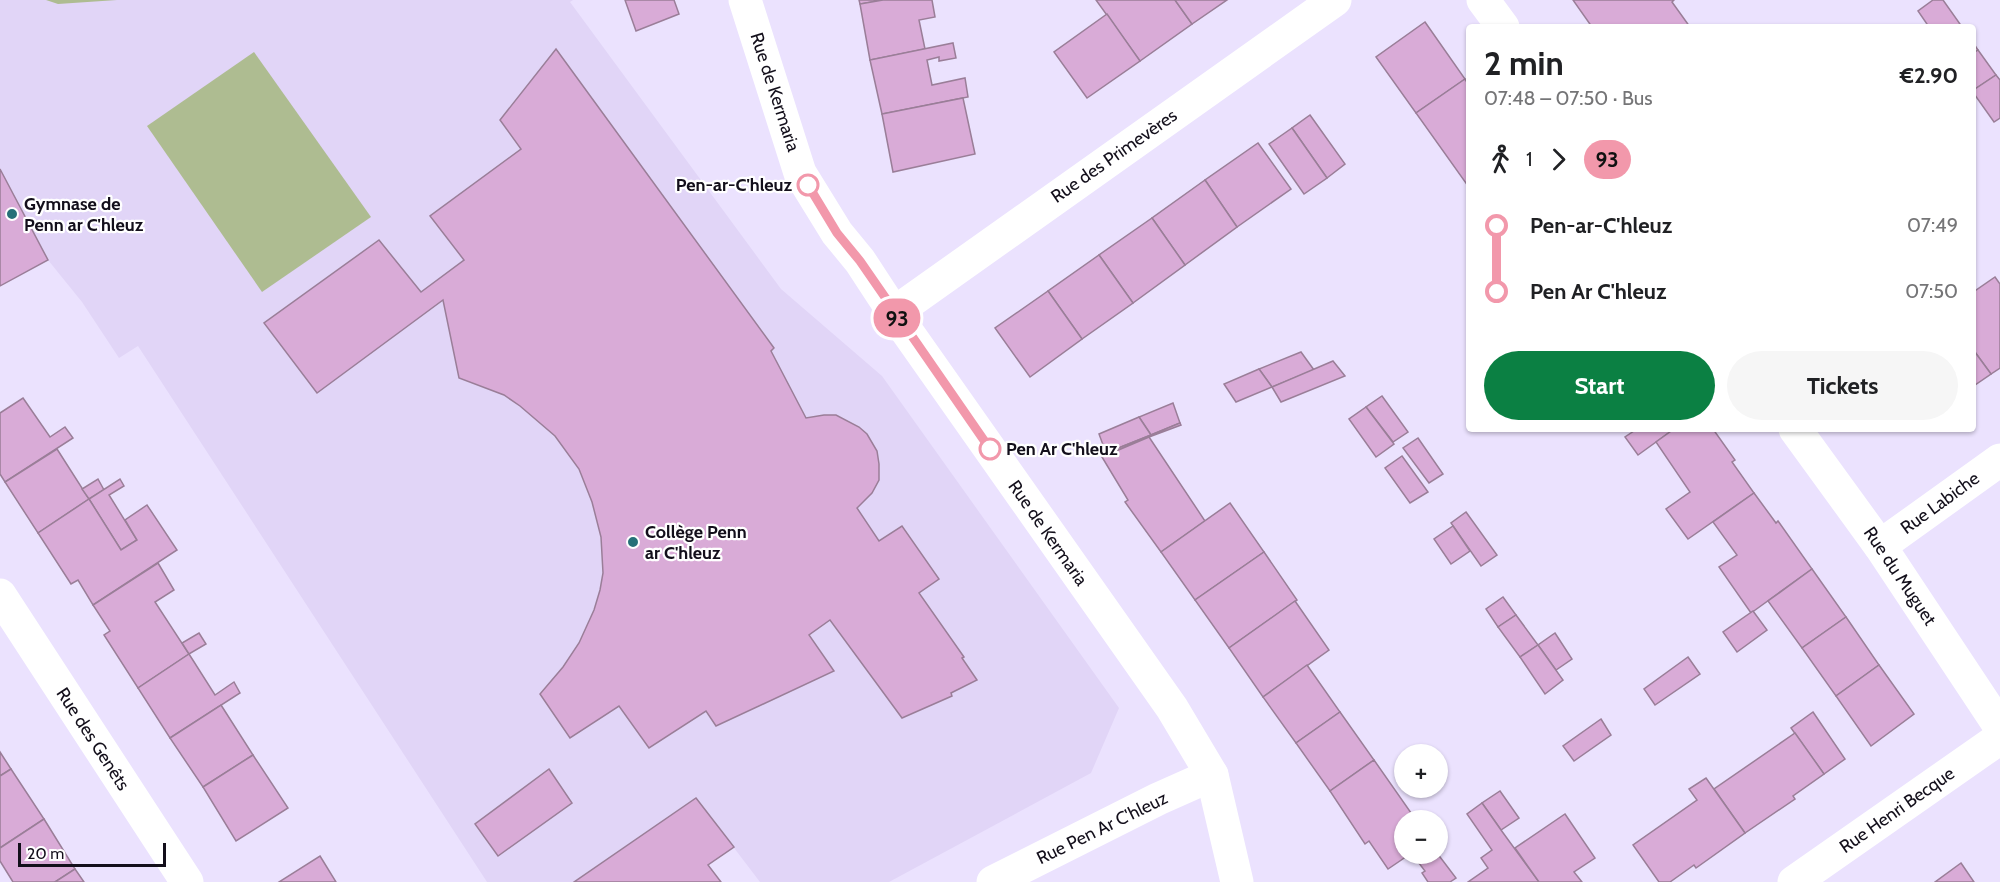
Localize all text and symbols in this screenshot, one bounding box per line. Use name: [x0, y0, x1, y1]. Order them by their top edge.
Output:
street label: Rue de Kermaria: [745, 30, 805, 155]
text: 2 min: [1484, 43, 1564, 83]
text: €2.90: [1900, 62, 1958, 89]
text: 07:48 – 07:50 · Bus: [1484, 86, 1653, 110]
street label: Rue des Primevères: [1047, 104, 1181, 208]
icon: walk: [1484, 143, 1517, 176]
icon: forward: [1542, 143, 1575, 176]
text: 1: [1526, 147, 1533, 171]
text: 93: [1596, 147, 1619, 172]
place label: Pen-ar-C'hleuz: [676, 174, 792, 196]
marker: Pen-ar-C'hleuz: [797, 174, 819, 196]
place label: Gymnase de Penn ar C'hleuz: [24, 193, 144, 236]
marker: Gymnase de Penn ar C'hleuz: [5, 207, 19, 221]
text: Pen-ar-C'hleuz: [1530, 212, 1672, 239]
text: 07:49: [1907, 213, 1958, 237]
text: Pen Ar C'hleuz: [1530, 278, 1666, 305]
text: 07:50: [1905, 279, 1958, 303]
line badge: 93: [870, 298, 924, 338]
text: 93: [885, 306, 909, 331]
button: Start: [1484, 351, 1715, 420]
button: Tickets: [1727, 351, 1958, 420]
marker: Pen Ar C'hleuz: [979, 438, 1001, 460]
place label: Pen Ar C'hleuz: [1006, 438, 1118, 460]
street label: Rue Labiche: [1896, 467, 1984, 539]
street label: Rue de Kermaria: [1004, 476, 1093, 590]
place label: Collège Penn ar C'hleuz: [645, 521, 747, 564]
street label: Rue du Muguet: [1859, 522, 1941, 630]
marker: Collège Penn ar C'hleuz: [626, 535, 640, 549]
street label: Rue des Genêts: [52, 683, 134, 795]
map controls: [1394, 744, 1448, 864]
button: +: [1394, 744, 1448, 798]
street label: Rue Henri Becque: [1835, 762, 1959, 858]
street label: Rue Pen Ar C'hleuz: [1033, 787, 1171, 869]
button: −: [1394, 810, 1448, 864]
scale bar: [18, 840, 166, 868]
text: 20 m: [27, 844, 64, 863]

